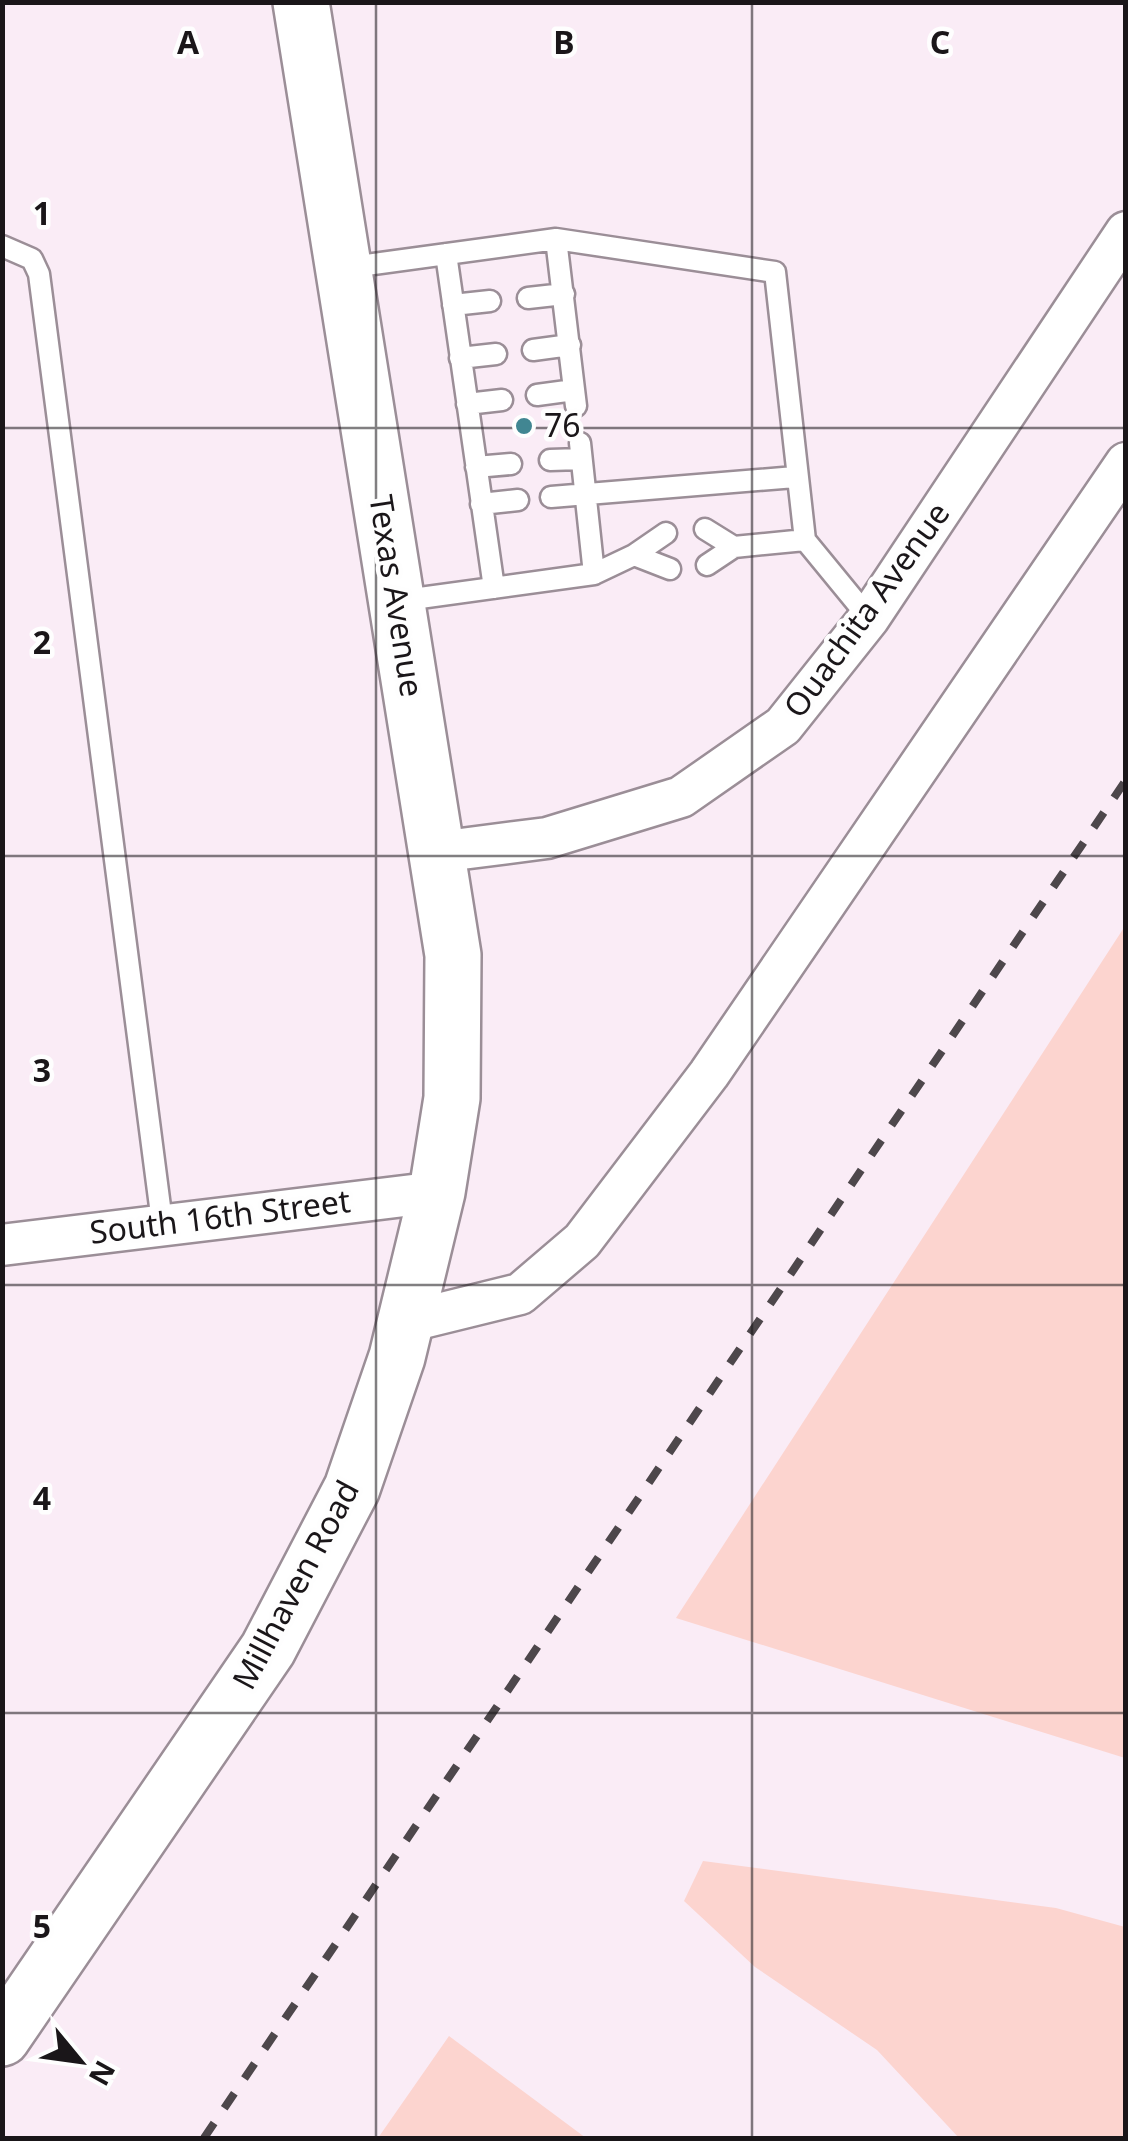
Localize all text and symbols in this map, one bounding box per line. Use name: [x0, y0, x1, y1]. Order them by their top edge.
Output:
text: A: [177, 20, 200, 63]
text: B: [553, 20, 575, 63]
text: C: [930, 20, 950, 63]
text: 1: [33, 191, 51, 234]
place label: 76: [544, 403, 581, 446]
marker: 76: [513, 415, 535, 437]
street label: Texas Avenue: [360, 492, 435, 700]
street label: Ouachita Avenue: [773, 493, 959, 725]
text: 2: [33, 620, 51, 663]
text: 3: [33, 1048, 51, 1091]
street label: South 16th Street: [87, 1178, 352, 1253]
street label: Millhaven Road: [222, 1472, 368, 1696]
text: 4: [33, 1476, 51, 1519]
text: 5: [33, 1904, 51, 1947]
north arrow: [30, 2011, 130, 2111]
text: N: [81, 2054, 125, 2093]

